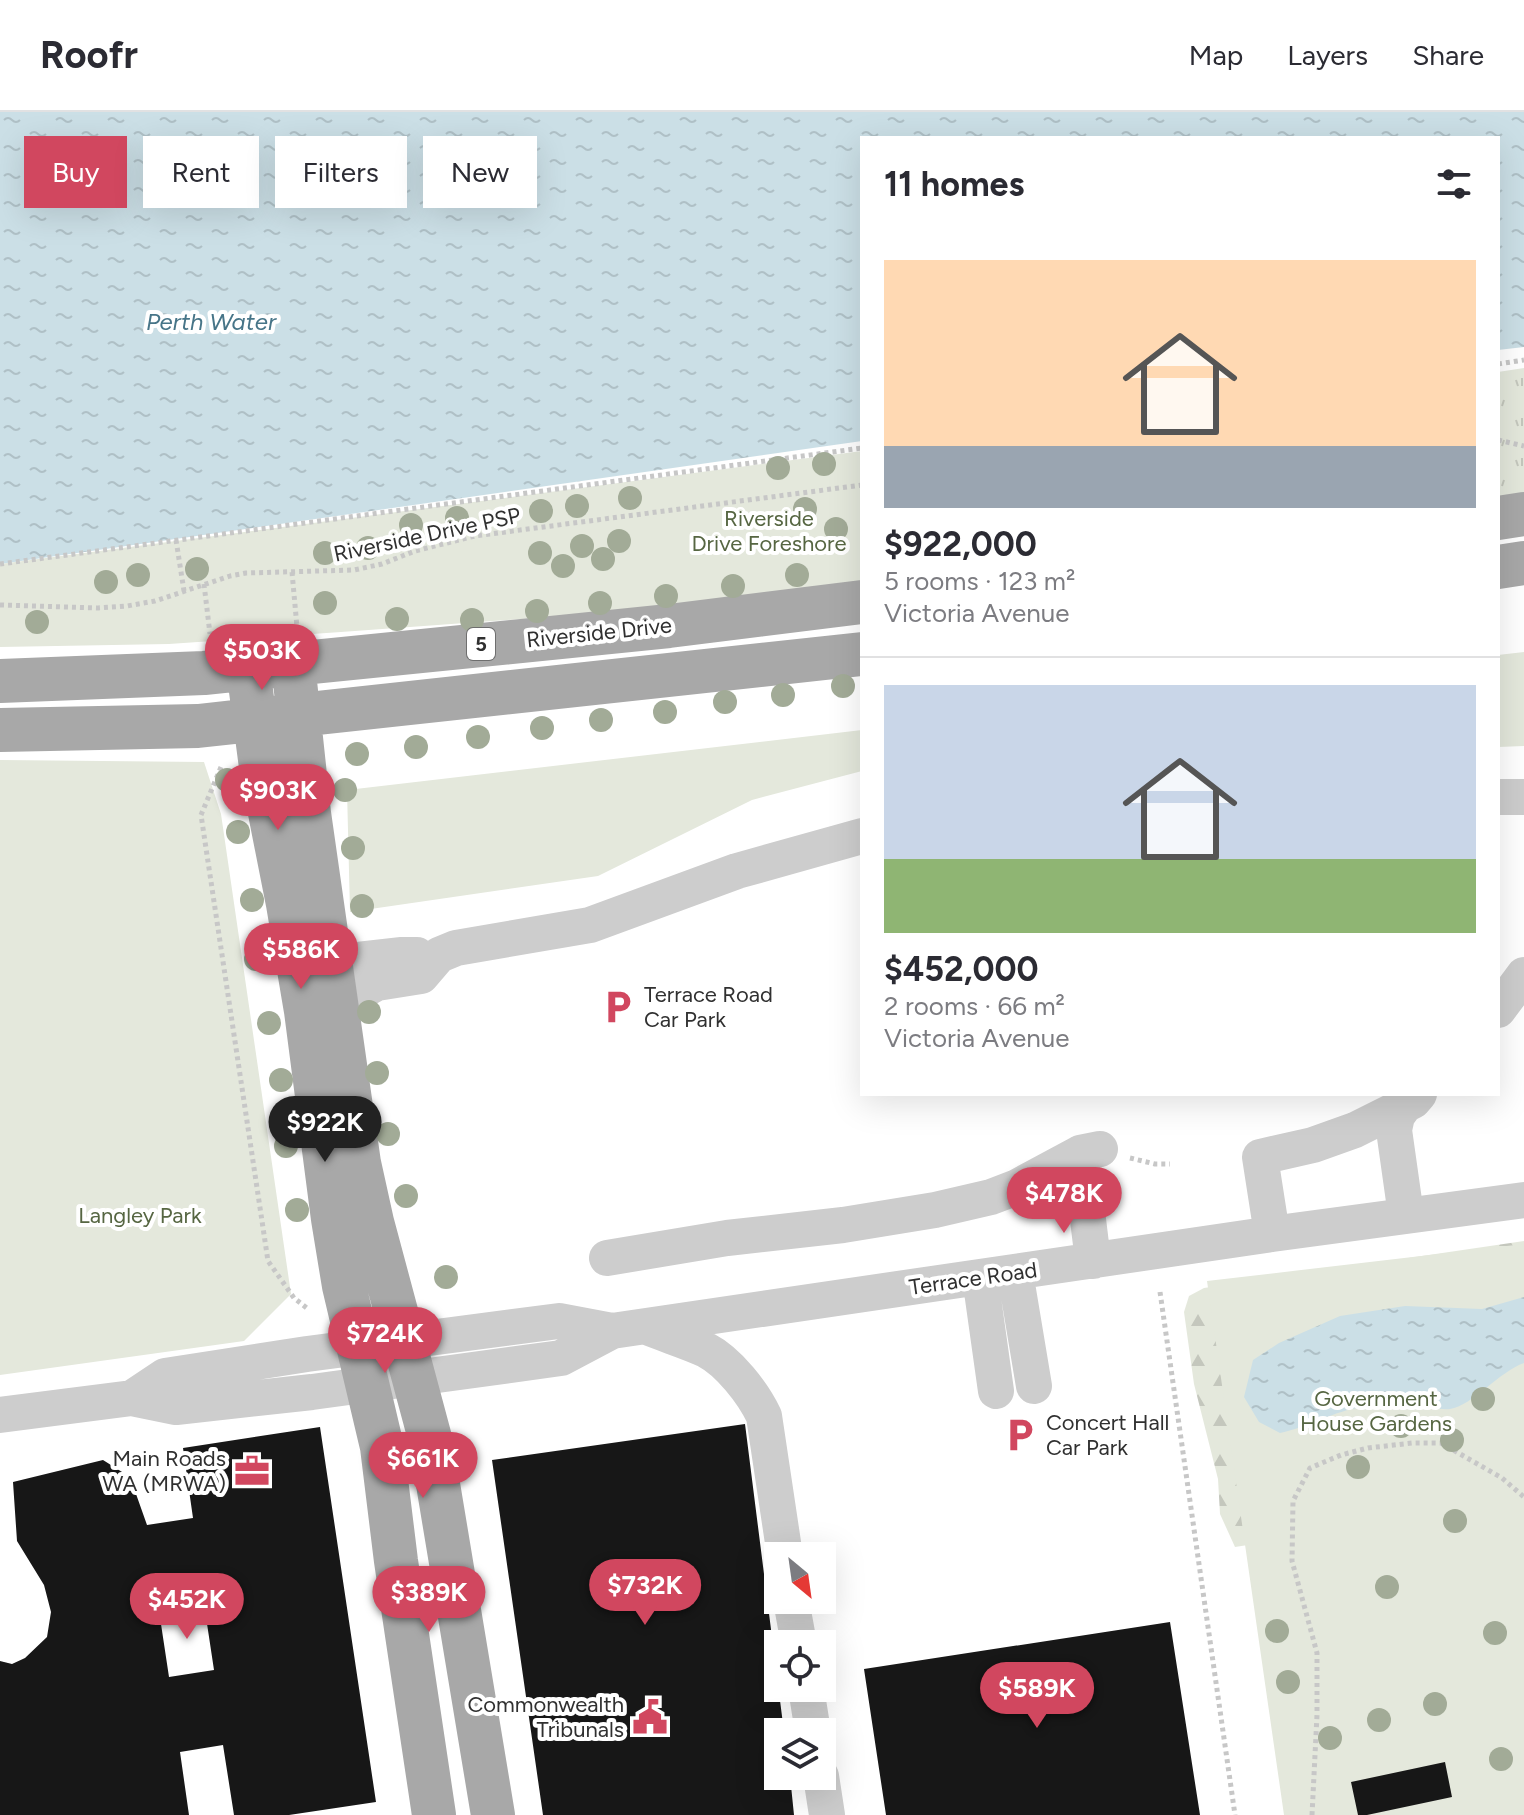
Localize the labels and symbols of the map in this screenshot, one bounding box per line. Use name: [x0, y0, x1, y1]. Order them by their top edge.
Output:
water label: Perth Water: [146, 307, 277, 336]
street label: Riverside Drive PSP: [331, 501, 523, 567]
park label: Riverside Drive Foreshore: [691, 505, 847, 557]
street label: Riverside Drive: [525, 611, 673, 654]
pin: $503K: [206, 624, 318, 692]
road number: 5: [467, 628, 495, 660]
pin: $903K: [222, 764, 334, 832]
pin: $586K: [245, 923, 357, 991]
place label: Terrace Road Car Park: [644, 981, 773, 1033]
parking icon: Terrace Road Car Park: [599, 988, 637, 1026]
pin: $922K: [269, 1096, 381, 1164]
pin: $478K: [1008, 1167, 1120, 1235]
park label: Langley Park: [78, 1202, 202, 1229]
street label: Terrace Road: [907, 1256, 1039, 1301]
pin: $724K: [329, 1307, 441, 1375]
park label: Government House Gardens: [1300, 1385, 1452, 1437]
place label: Concert Hall Car Park: [1046, 1409, 1169, 1461]
parking icon: Concert Hall Car Park: [1001, 1416, 1039, 1454]
pin: $661K: [367, 1432, 479, 1500]
place label: Main Roads WA (MRWA): [102, 1445, 226, 1497]
office icon: Main Roads WA (MRWA): [233, 1452, 271, 1490]
north arrow: [764, 1542, 836, 1614]
pin: $732K: [589, 1559, 701, 1627]
pin: $389K: [373, 1566, 485, 1634]
pin: $452K: [131, 1573, 243, 1641]
pin: $589K: [981, 1662, 1093, 1730]
place label: Commonwealth Tribunals: [467, 1691, 624, 1743]
public building icon: Commonwealth Tribunals: [631, 1698, 669, 1736]

